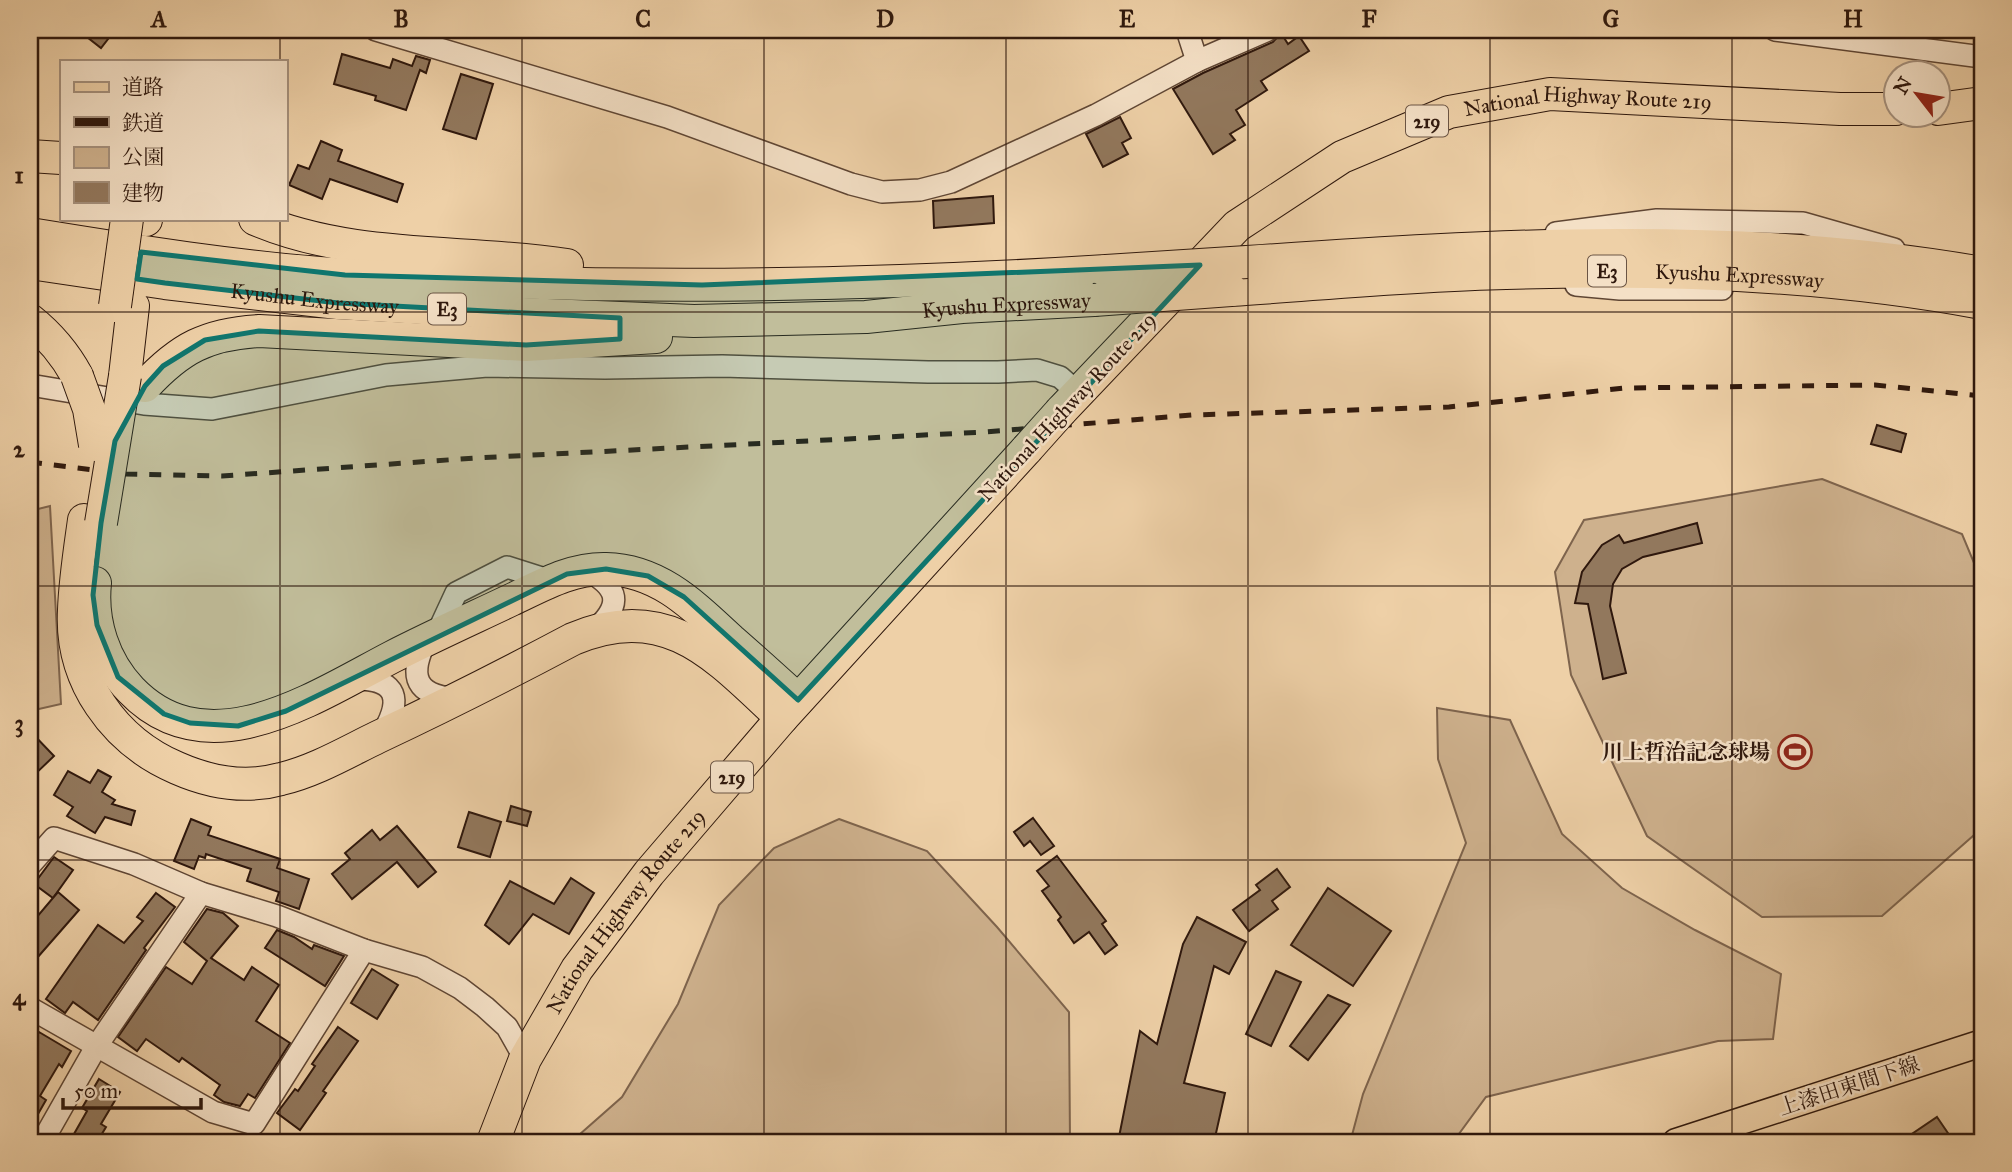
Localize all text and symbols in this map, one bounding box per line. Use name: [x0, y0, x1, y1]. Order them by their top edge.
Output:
text: A: [149, 5, 167, 33]
text: B: [393, 5, 409, 33]
text: C: [635, 5, 651, 33]
text: D: [876, 5, 894, 33]
text: E: [1119, 5, 1136, 33]
text: F: [1361, 5, 1377, 33]
text: G: [1603, 5, 1620, 33]
text: H: [1843, 5, 1863, 33]
legend: [60, 60, 287, 220]
north arrow: [1882, 60, 1952, 130]
text: N: [1889, 73, 1917, 98]
text: 道路: [122, 74, 164, 100]
street label: National Highway Route 219: [1462, 81, 1713, 122]
road number: 219: [1406, 105, 1448, 136]
text: 鉄道: [122, 110, 164, 136]
text: 公園: [122, 144, 164, 170]
text: 1: [14, 161, 24, 189]
text: 建物: [122, 180, 164, 206]
road number: E3: [1588, 256, 1626, 286]
street label: Kyushu Expressway: [1655, 259, 1826, 294]
street label: Kyushu Expressway: [229, 278, 401, 320]
street label: Kyushu Expressway: [921, 287, 1092, 324]
road number: E3: [428, 294, 466, 324]
street label: National Highway Route 219: [972, 307, 1162, 507]
text: 2: [13, 435, 25, 463]
text: 3: [14, 709, 24, 738]
sports icon: 川上哲治記念球場: [1776, 733, 1814, 771]
place label: 川上哲治記念球場: [1602, 739, 1770, 765]
road number: 219: [711, 762, 753, 792]
street label: National Highway Route 219: [541, 804, 711, 1018]
text: 4: [13, 983, 27, 1011]
street label: 上漆田東間下線: [1775, 1051, 1923, 1121]
scale bar: [63, 1067, 201, 1111]
text: 50 m: [74, 1078, 119, 1104]

